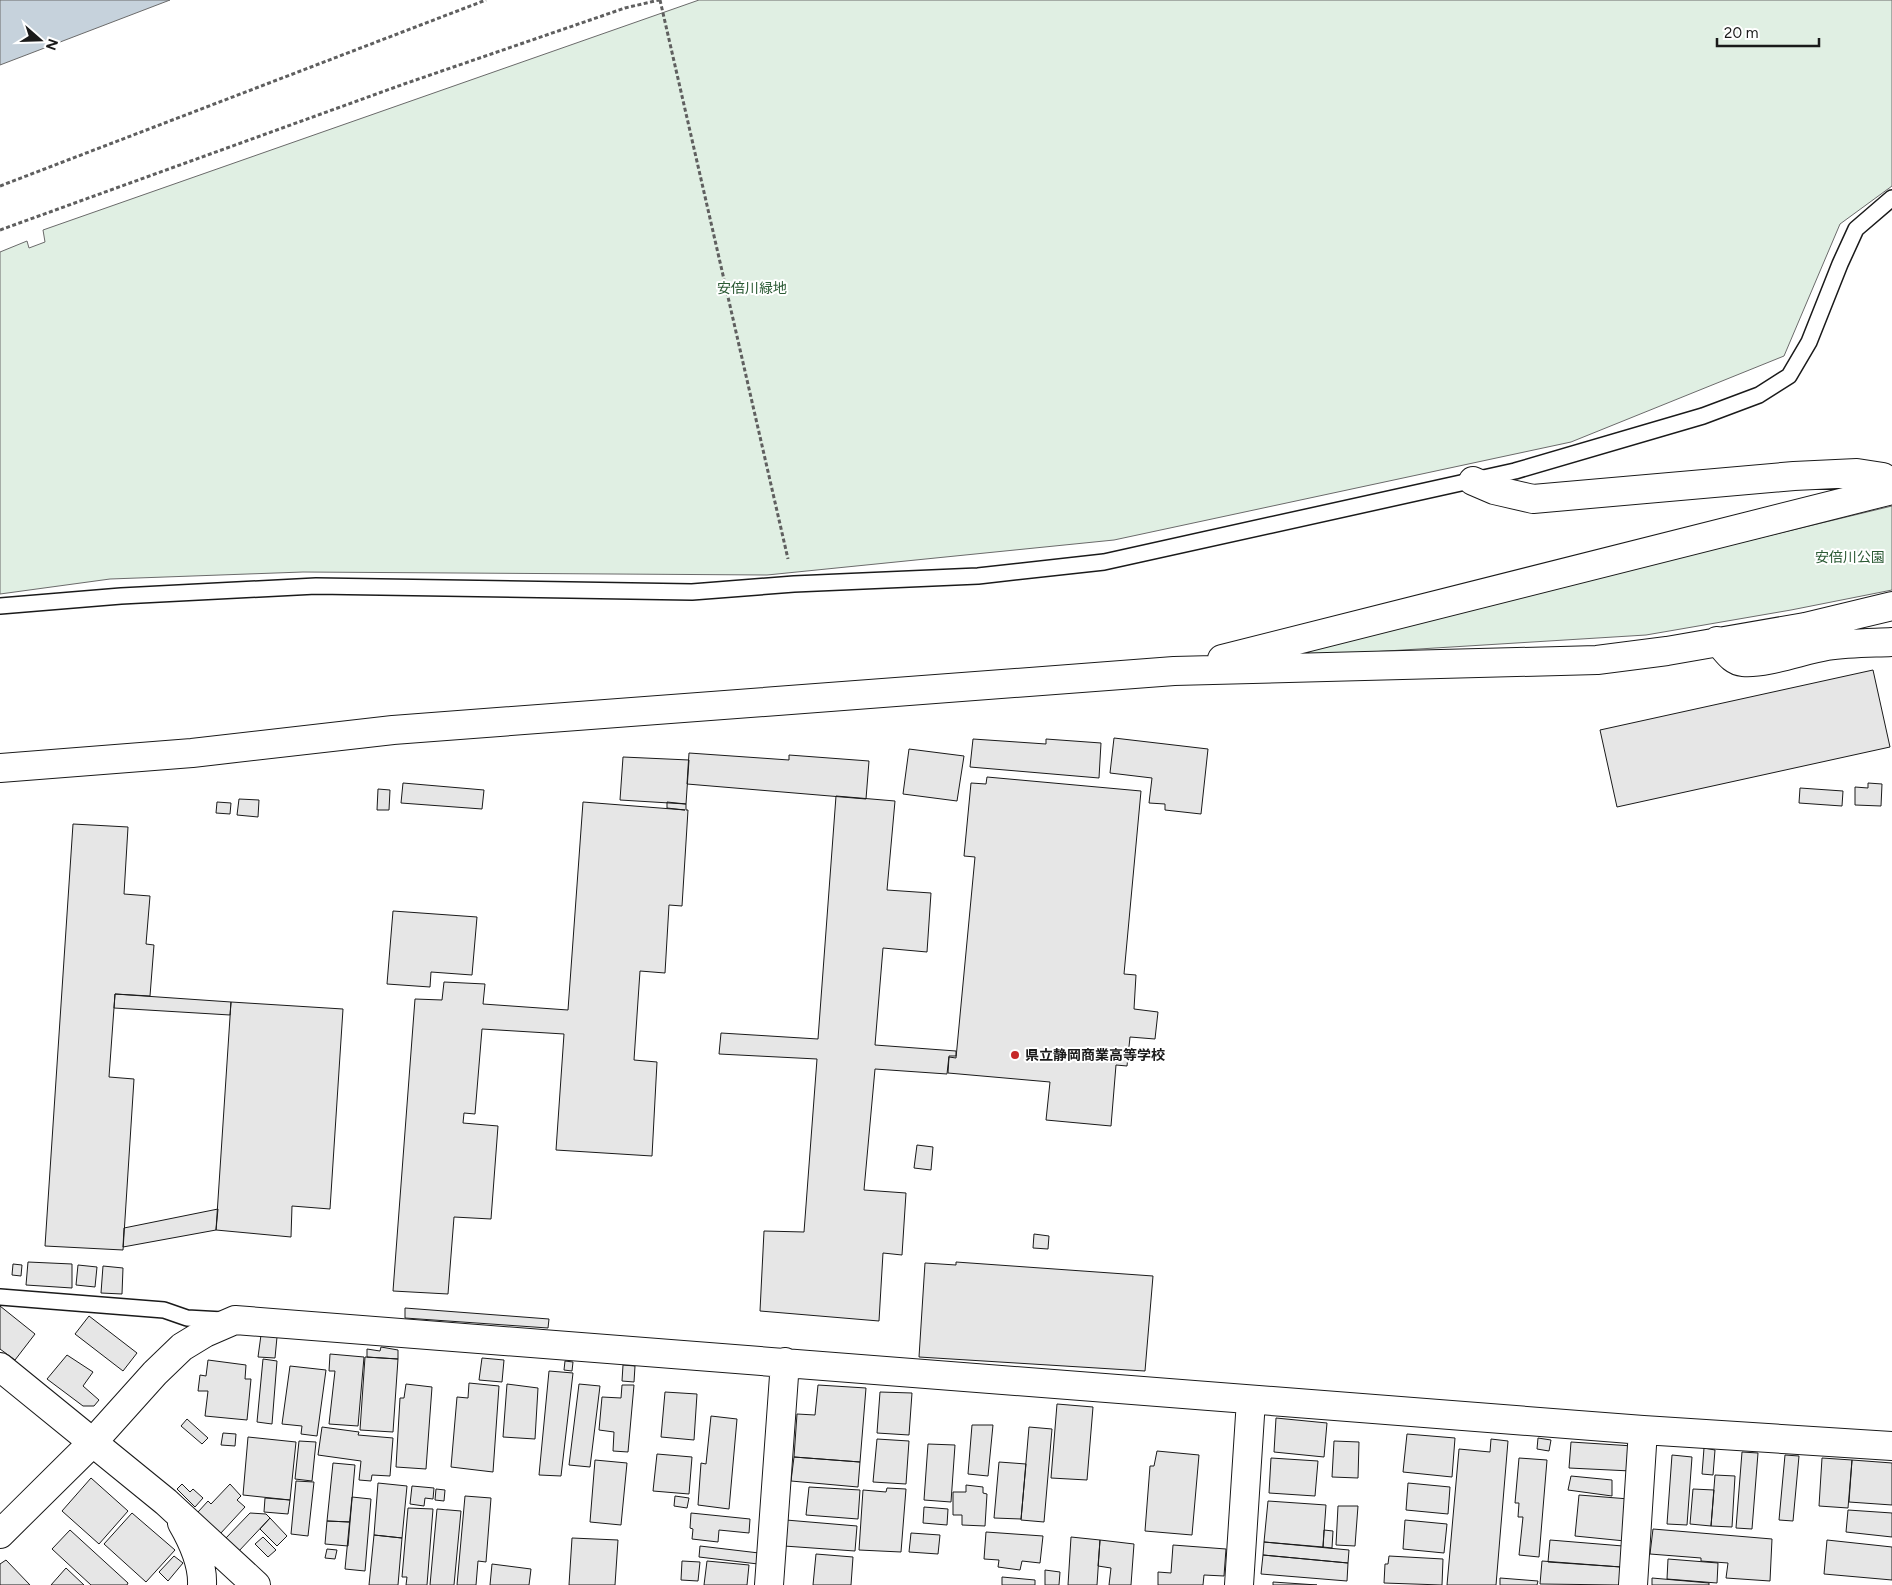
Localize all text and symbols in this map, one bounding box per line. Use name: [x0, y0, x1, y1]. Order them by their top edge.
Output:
north arrow: [15, 15, 65, 65]
scale bar: [1717, 15, 1820, 47]
text: 20 m: [1724, 24, 1758, 42]
text: N: [42, 36, 62, 52]
park label: 安倍川緑地: [717, 280, 787, 297]
park label: 安倍川公園: [1815, 549, 1885, 566]
place label: 県立静岡商業高等学校: [1025, 1047, 1165, 1064]
marker: 県立静岡商業高等学校: [1009, 1049, 1021, 1061]

